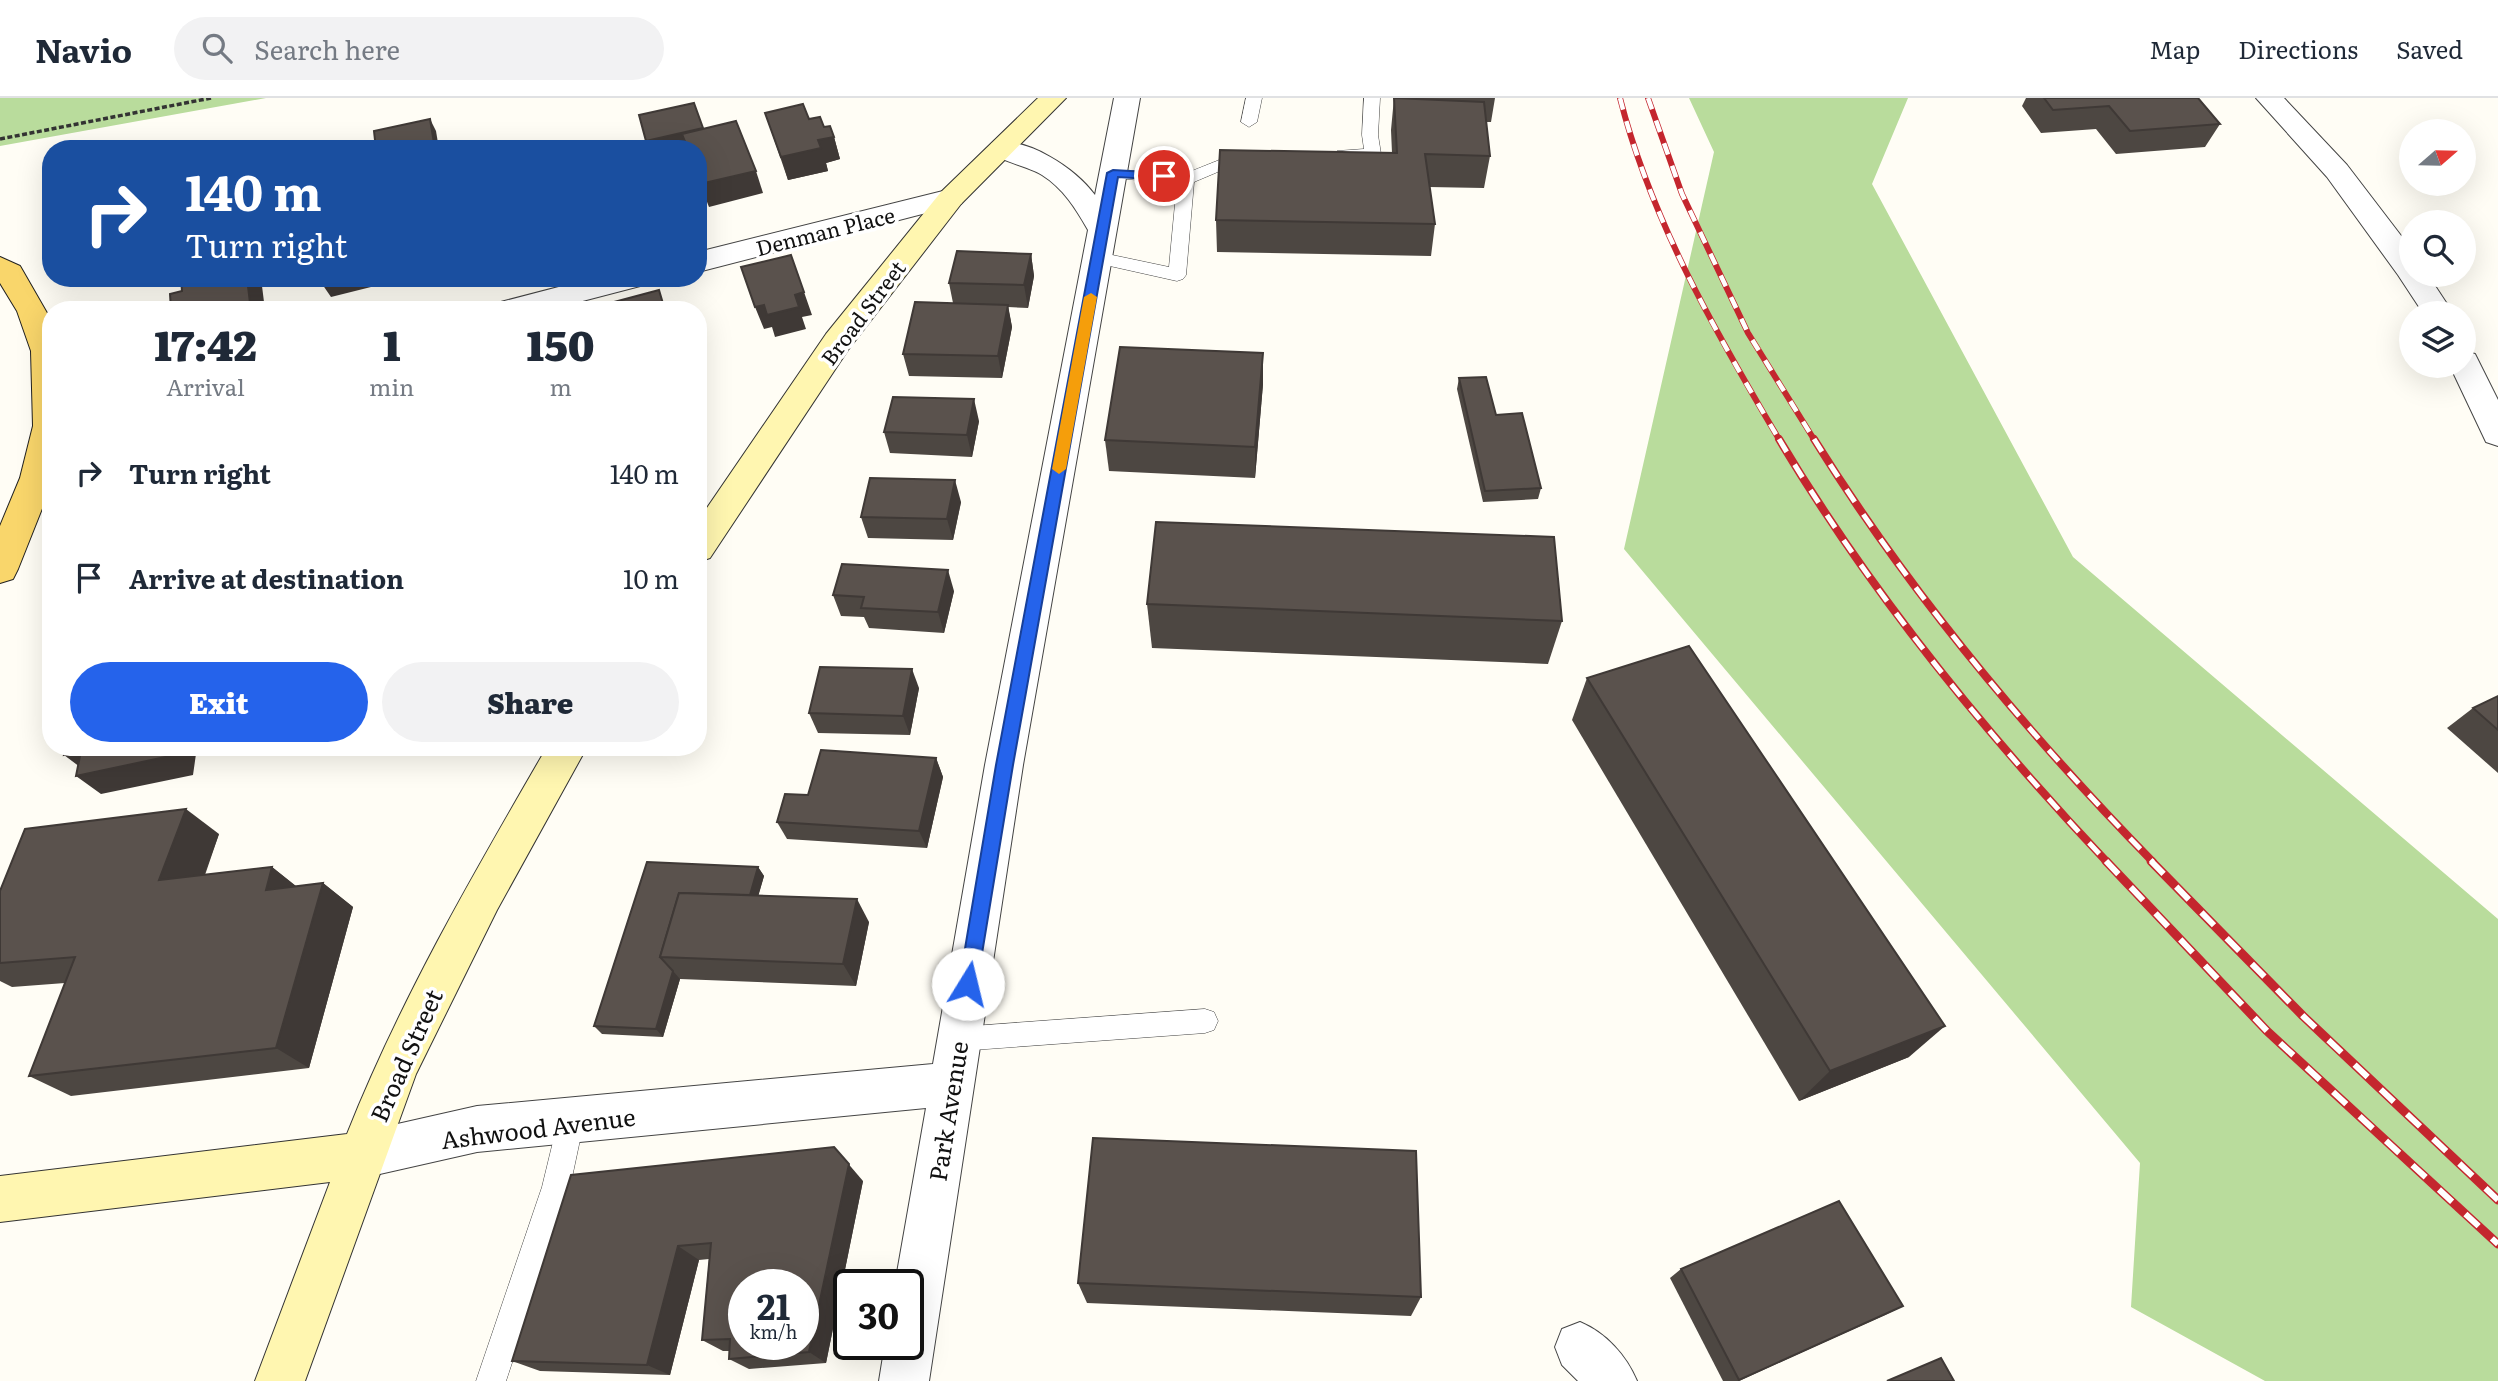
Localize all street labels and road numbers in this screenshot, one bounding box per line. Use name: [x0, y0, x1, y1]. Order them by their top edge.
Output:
street label: Denman Place: [752, 198, 898, 262]
street label: Broad Street: [812, 253, 912, 371]
street label: Broad Street: [360, 983, 450, 1127]
street label: Park Avenue: [919, 1038, 975, 1184]
street label: Ashwood Avenue: [439, 1098, 637, 1156]

